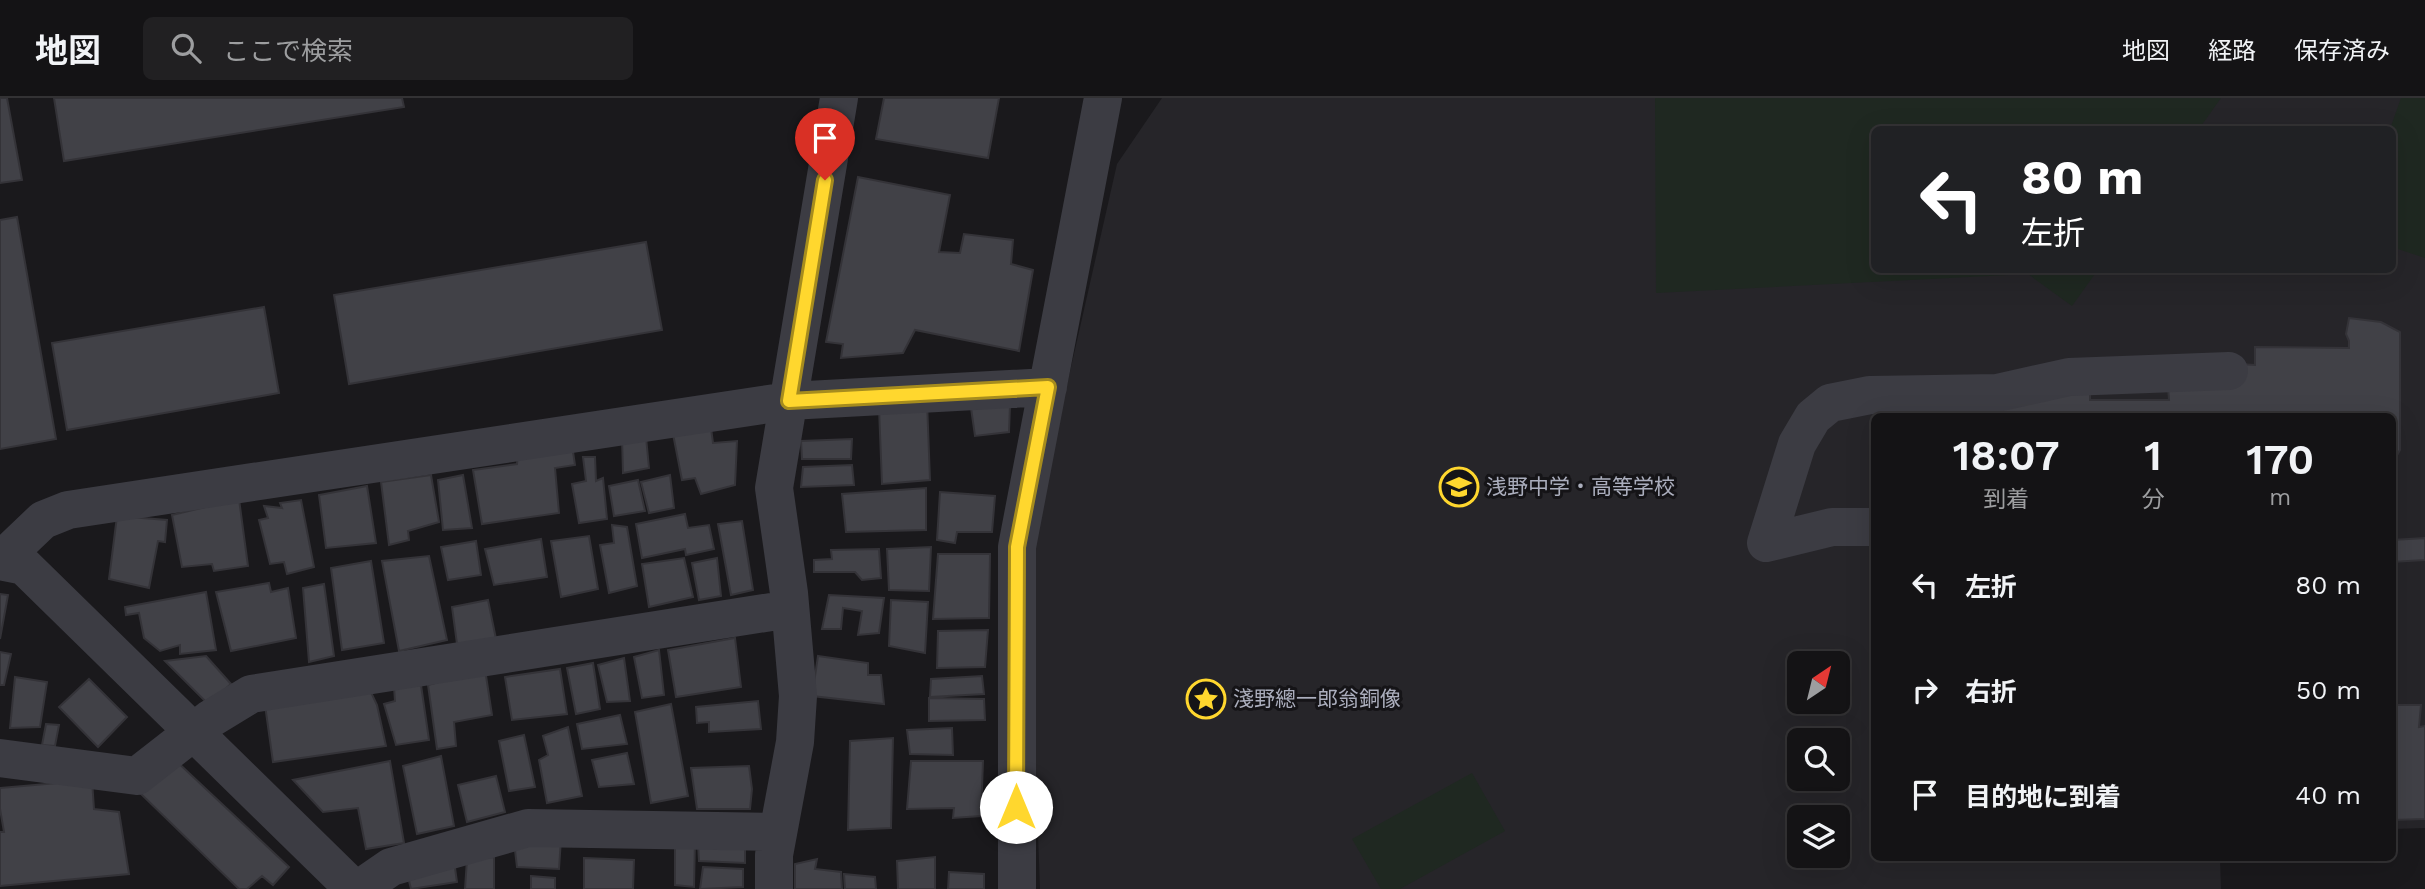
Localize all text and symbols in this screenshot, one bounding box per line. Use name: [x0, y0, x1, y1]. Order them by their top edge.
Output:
search box: [143, 17, 633, 80]
icon: search: [167, 29, 205, 67]
text: 地図: [35, 31, 101, 70]
text: ここで検索: [223, 36, 353, 66]
text: 地図: [2122, 37, 2170, 65]
text: 経路: [2208, 37, 2256, 65]
text: 保存済み: [2294, 37, 2390, 65]
pin: [795, 108, 855, 180]
icon: arrive: [806, 119, 844, 157]
text: 80 m: [2021, 148, 2143, 206]
icon: left: [1906, 154, 1997, 245]
text: 左折: [2021, 214, 2085, 252]
text: 18:07: [1953, 431, 2060, 480]
text: 1: [2144, 431, 2162, 480]
text: 170: [2246, 435, 2314, 484]
school or university icon: 浅野中学・高等学校: [1438, 466, 1480, 508]
place label: 浅野中学・高等学校: [1486, 474, 1675, 499]
text: m: [2269, 484, 2291, 511]
text: 到着: [1983, 486, 2029, 513]
text: 分: [2141, 486, 2164, 513]
icon: left: [1906, 566, 1944, 604]
text: 80 m: [2295, 570, 2361, 600]
text: 左折: [1965, 572, 2017, 602]
north arrow: [1787, 651, 1850, 714]
map controls: [1787, 651, 1850, 868]
icon: right: [1906, 671, 1944, 709]
text: 50 m: [2296, 675, 2361, 705]
text: 右折: [1965, 677, 2017, 707]
place icon: 淺野總一郎翁銅像: [1185, 678, 1227, 720]
place label: 淺野總一郎翁銅像: [1233, 686, 1401, 711]
button: search: [1787, 728, 1850, 791]
position arrow: [979, 770, 1053, 844]
icon: arrive: [1906, 776, 1944, 814]
text: 40 m: [2295, 780, 2361, 810]
text: 目的地に到着: [1965, 782, 2121, 812]
button: layers: [1787, 805, 1850, 868]

